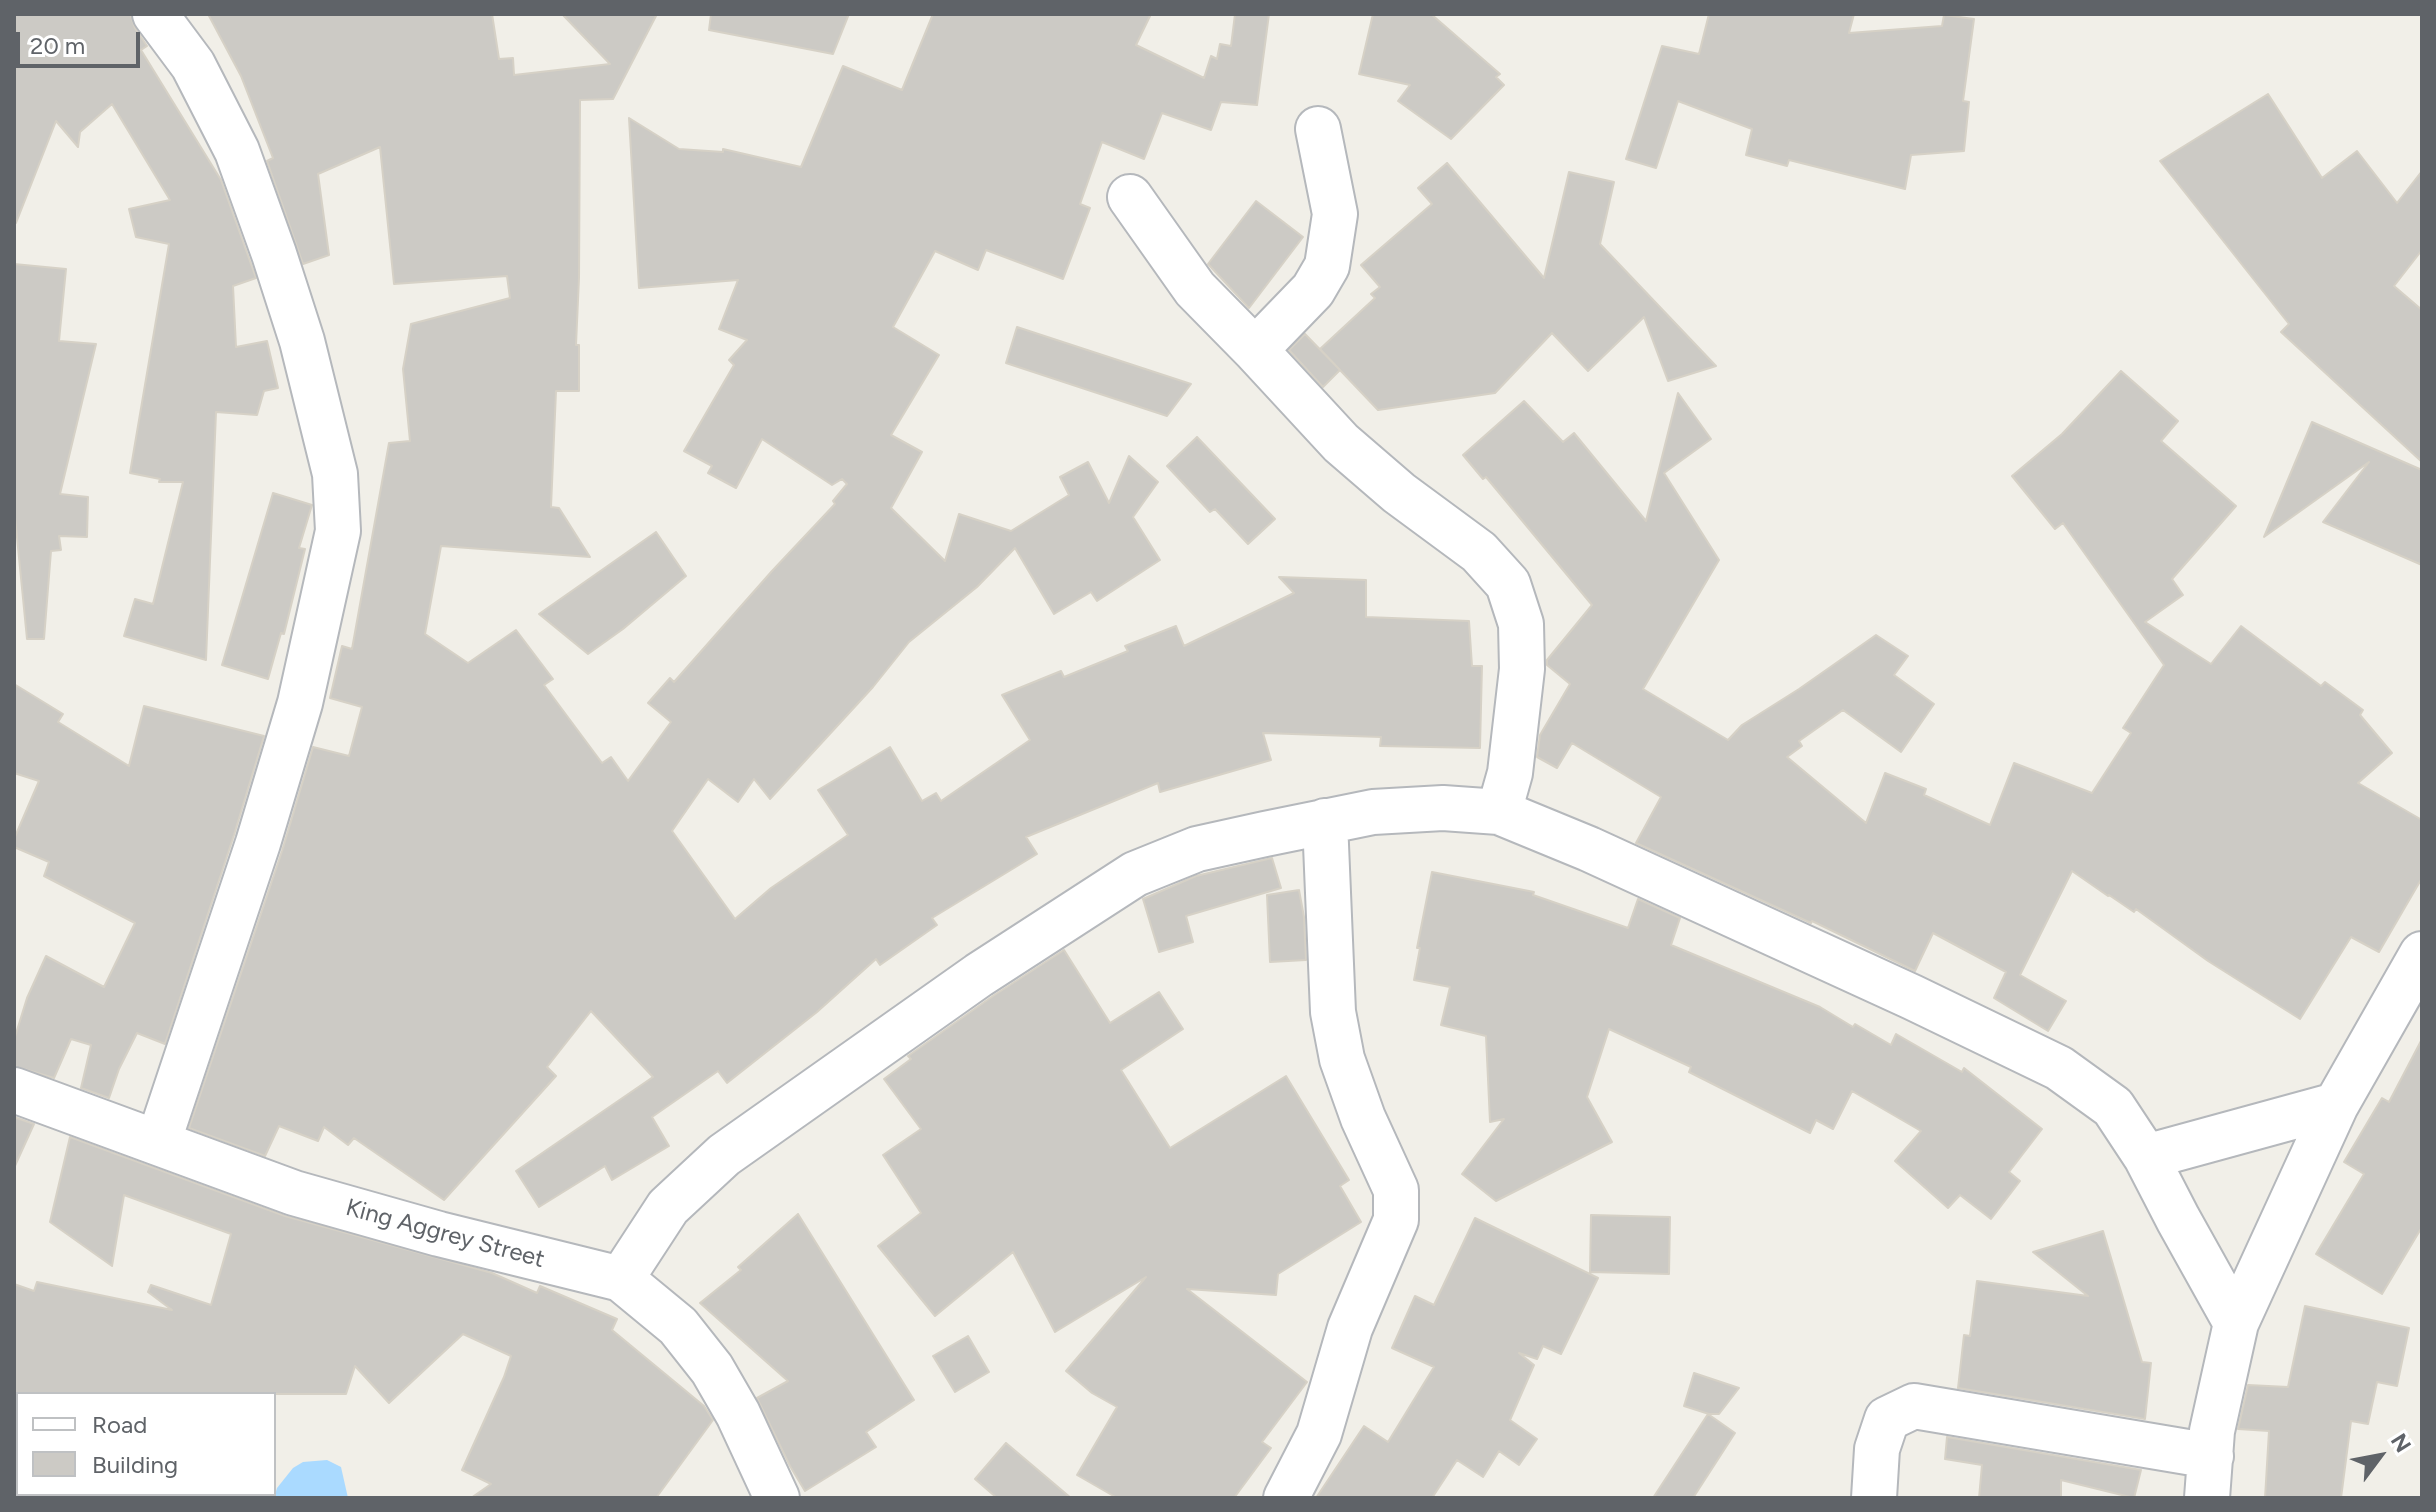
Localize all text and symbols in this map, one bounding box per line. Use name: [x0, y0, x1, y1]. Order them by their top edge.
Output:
scale bar: [20, 16, 144, 66]
text: 20 m: [30, 31, 85, 60]
street label: King Aggrey Street: [342, 1194, 548, 1274]
legend: [16, 1392, 276, 1496]
text: Road: [92, 1410, 147, 1439]
north arrow: [2340, 1416, 2420, 1496]
text: N: [2385, 1429, 2417, 1457]
text: Building: [92, 1450, 178, 1479]

